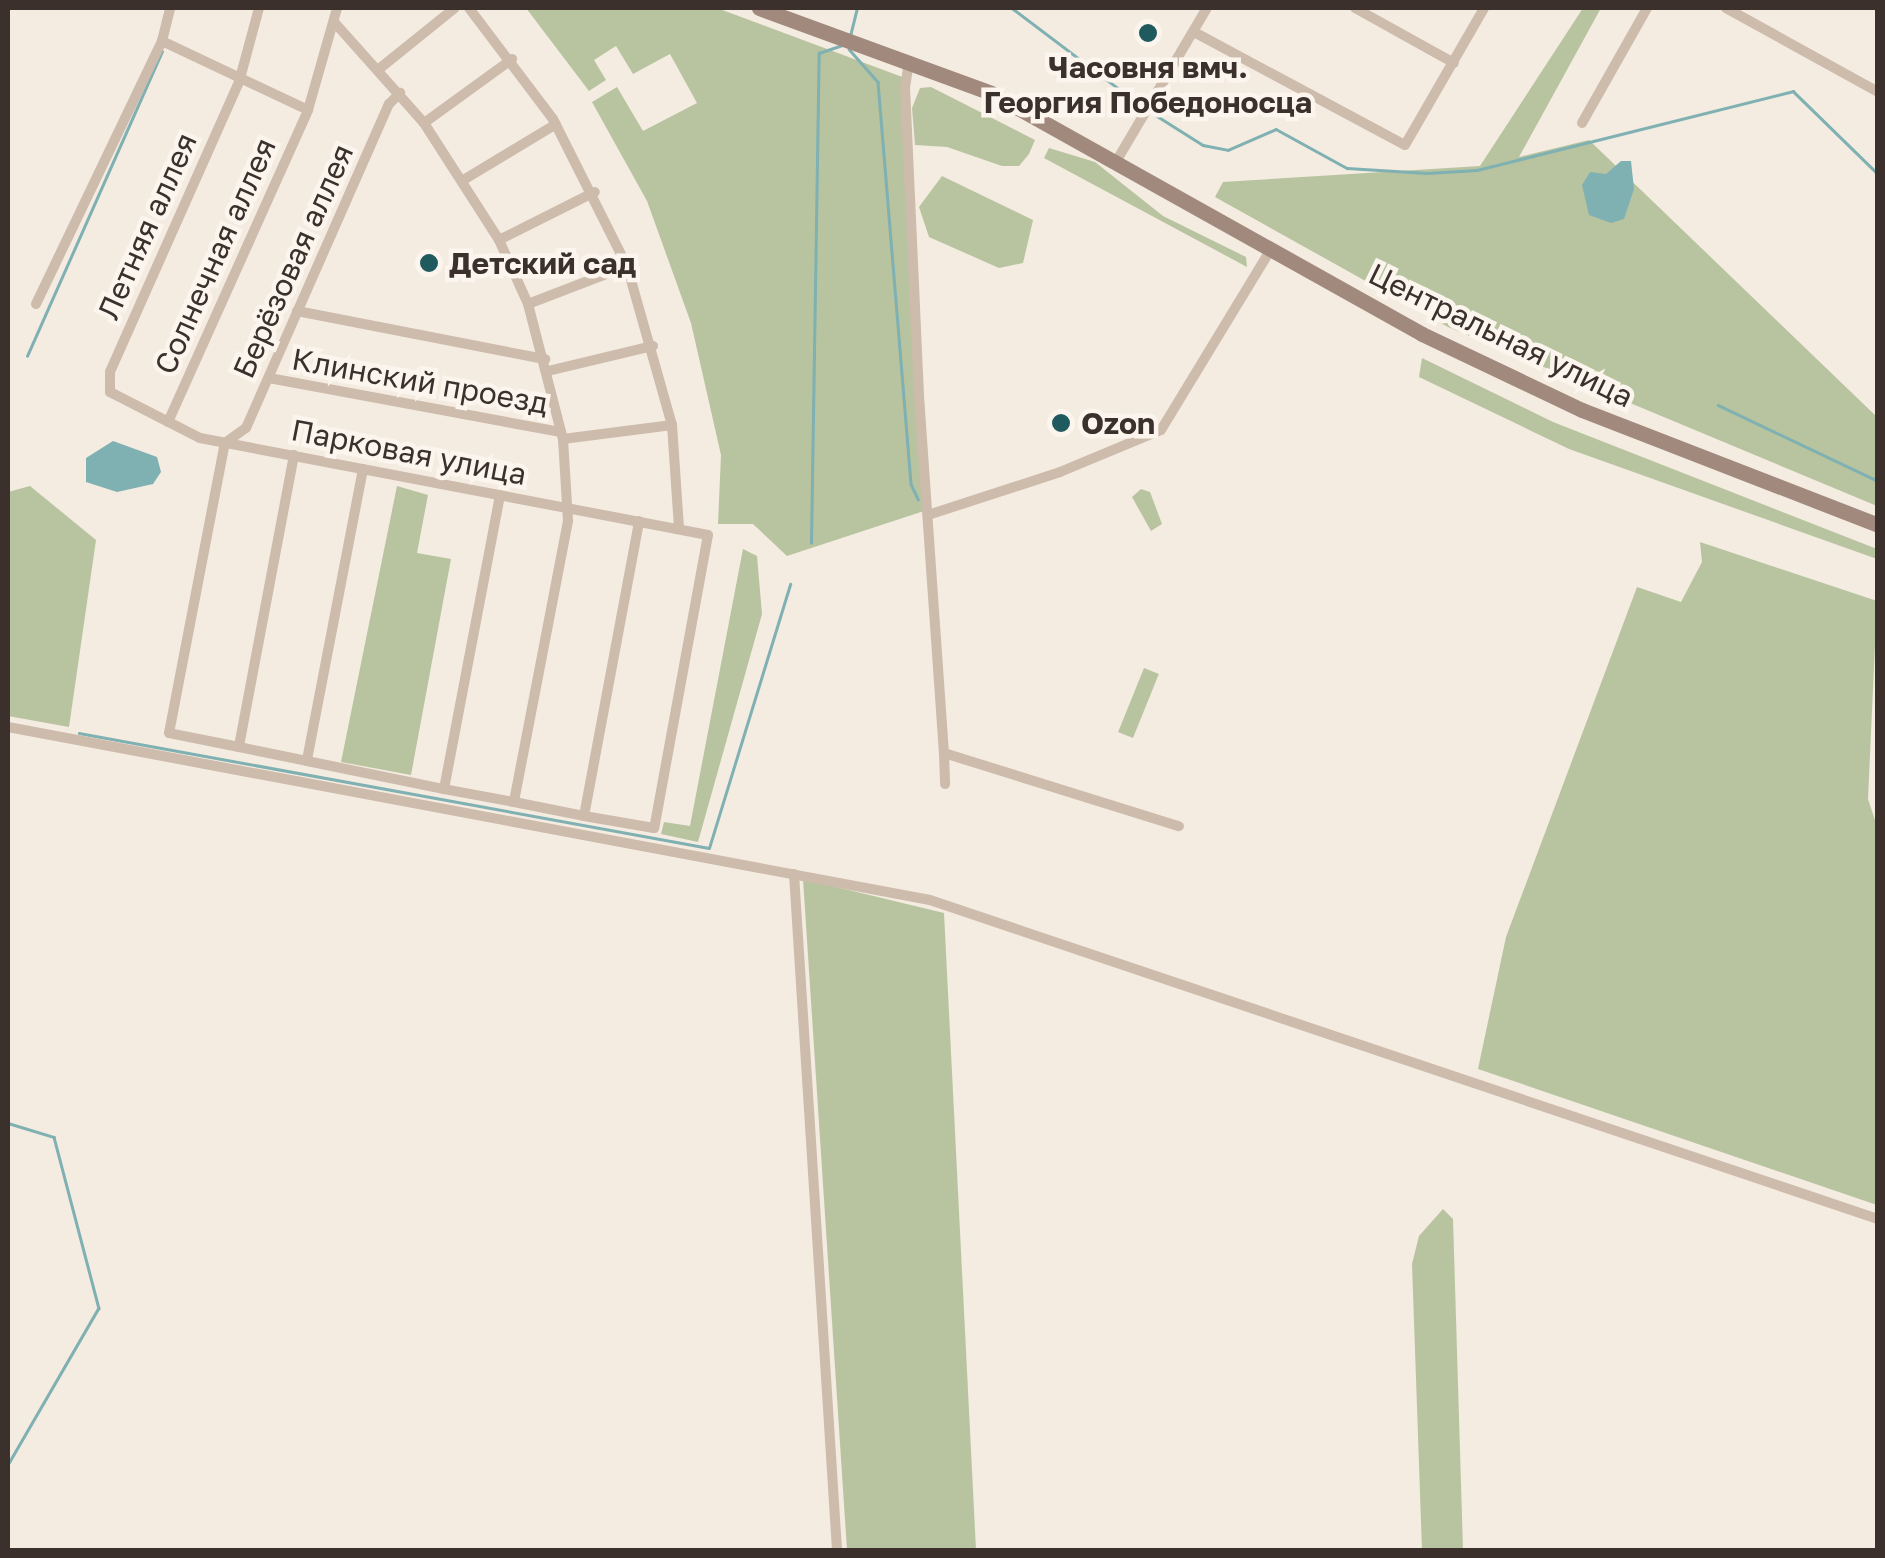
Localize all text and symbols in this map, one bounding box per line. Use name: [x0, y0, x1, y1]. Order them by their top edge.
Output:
marker: Часовня вмч. Георгия Победоносца: [1137, 22, 1159, 44]
place label: Часовня вмч. Георгия Победоносца: [984, 49, 1312, 120]
street label: Летняя аллея: [90, 127, 204, 325]
street label: Солнечная аллея: [147, 132, 283, 380]
street label: Берёзовая аллея: [225, 139, 361, 383]
place label: Детский сад: [449, 245, 636, 281]
marker: Детский сад: [418, 252, 440, 274]
street label: Центральная улица: [1363, 255, 1639, 415]
street label: Клинский проезд: [289, 341, 551, 421]
place label: Ozon: [1081, 405, 1155, 441]
street label: Парковая улица: [288, 412, 530, 492]
marker: Ozon: [1050, 412, 1072, 434]

